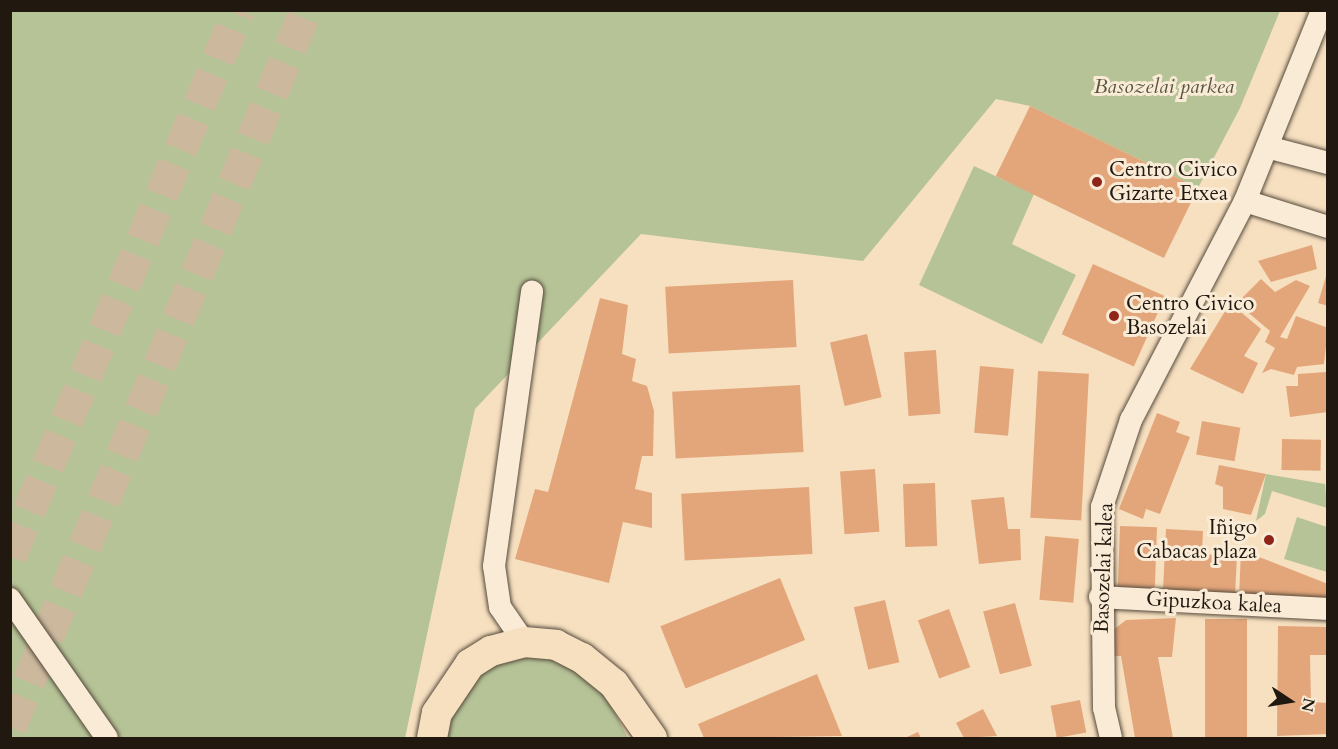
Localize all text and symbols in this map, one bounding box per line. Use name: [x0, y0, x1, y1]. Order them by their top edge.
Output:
park label: Basozelai parkea: [1094, 74, 1234, 100]
place label: Centro Civico Gizarte Etxea: [1109, 157, 1237, 207]
marker: Centro Civico Gizarte Etxea: [1090, 175, 1104, 189]
place label: Centro Civico Basozelai: [1126, 291, 1254, 341]
marker: Centro Civico Basozelai: [1107, 309, 1121, 323]
street label: Basozelai kalea: [1089, 502, 1119, 634]
place label: Iñigo Cabacas plaza: [1136, 515, 1257, 565]
marker: Iñigo Cabacas plaza: [1262, 533, 1276, 547]
street label: Gipuzkoa kalea: [1145, 587, 1283, 619]
north arrow: [1260, 671, 1320, 731]
text: N: [1295, 696, 1320, 714]

